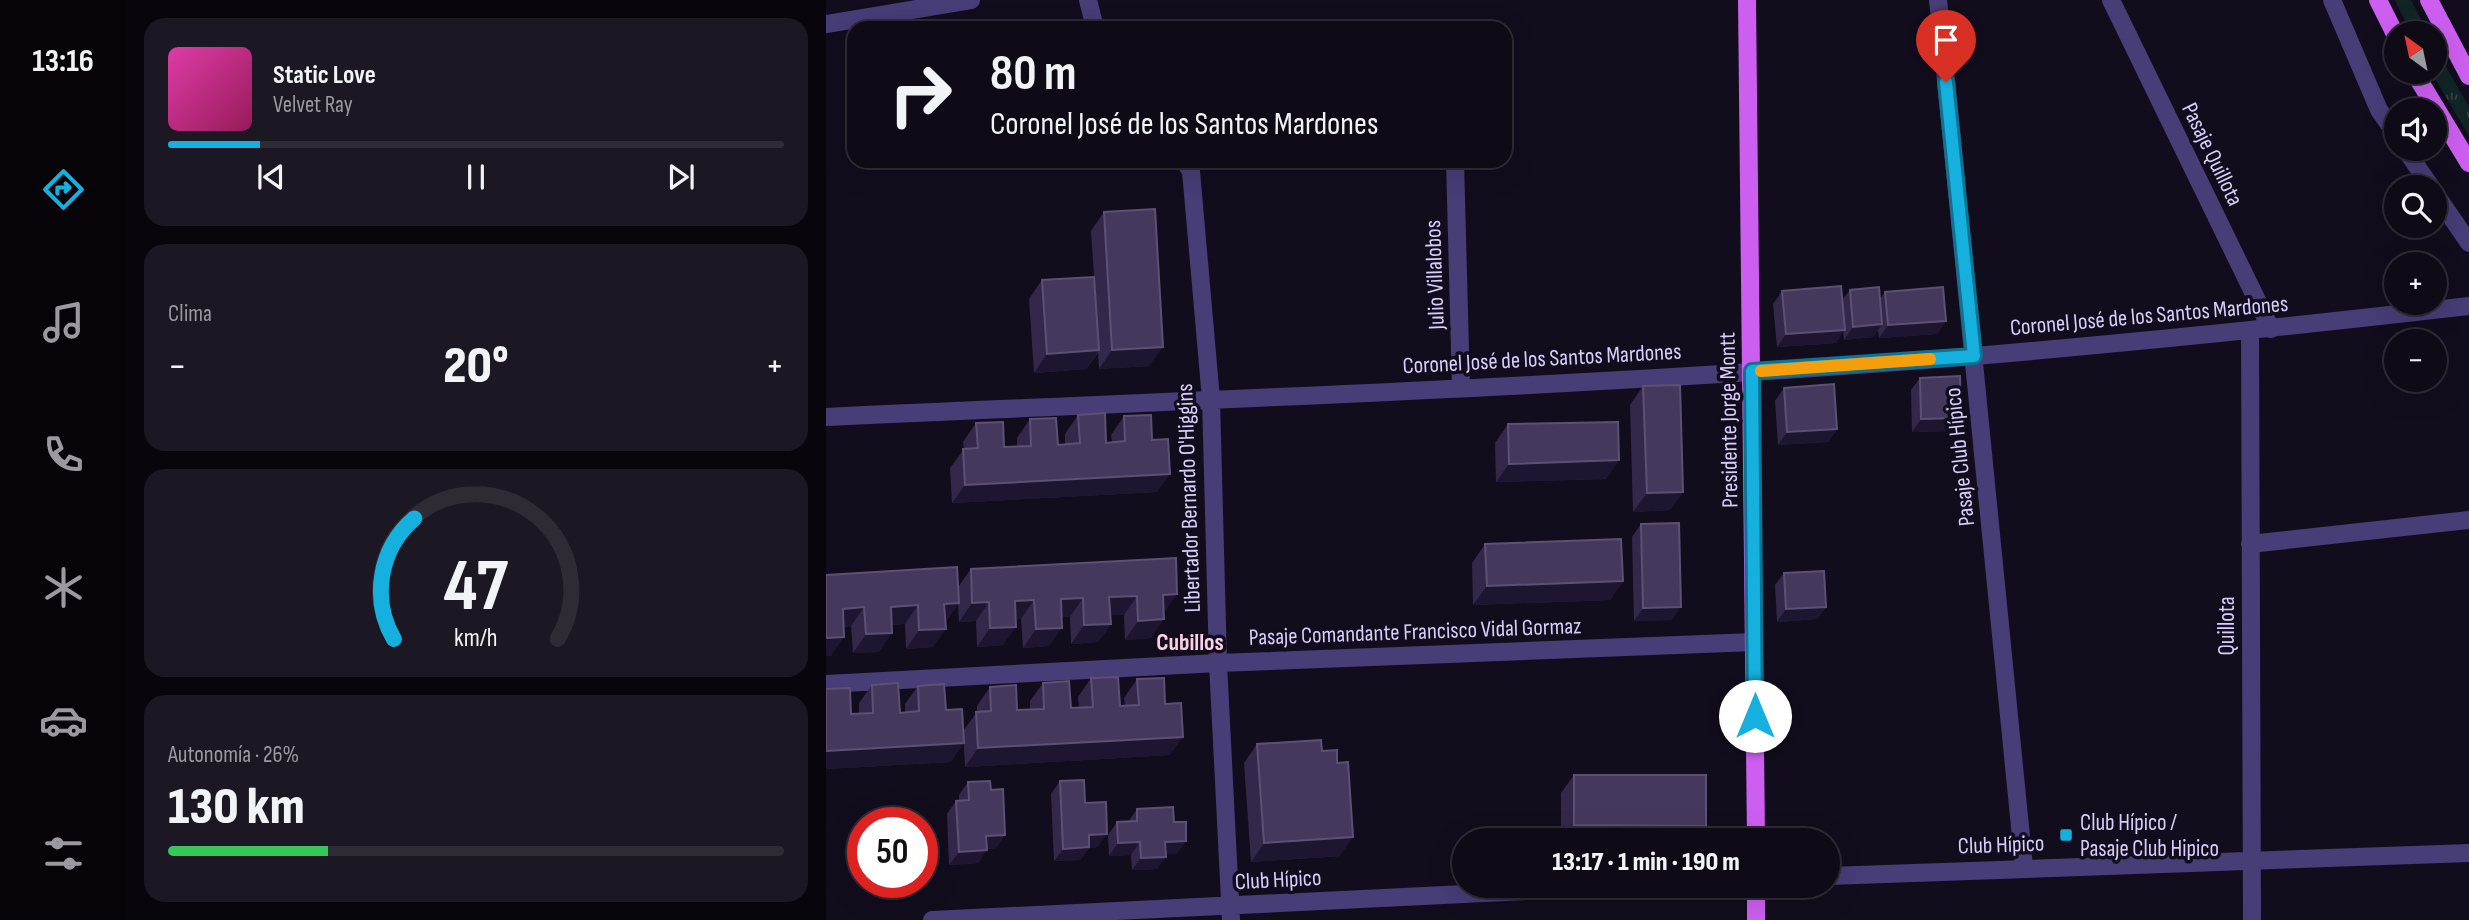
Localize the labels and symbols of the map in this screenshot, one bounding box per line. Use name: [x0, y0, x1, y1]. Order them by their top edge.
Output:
pin: [1916, 10, 1976, 82]
north arrow: [2384, 21, 2446, 84]
street label: Pasaje Quillota: [2175, 98, 2249, 211]
street label: Julio Villalobos: [1419, 220, 1451, 331]
street label: Coronel José de los Santos Mardones: [2009, 290, 2289, 342]
street label: Presidente Jorge Montt: [1713, 332, 1745, 508]
street label: Coronel José de los Santos Mardones: [1402, 338, 1682, 380]
street label: Libertador Bernardo O'Higgins: [1171, 383, 1207, 613]
street label: Pasaje Club Hípico: [1939, 386, 1981, 527]
street label: Quillota: [2213, 596, 2241, 656]
street label: Pasaje Comandante Francisco Vidal Gormaz: [1248, 612, 1582, 652]
district label: Cubillos: [1156, 628, 1224, 657]
position arrow: [1718, 679, 1792, 753]
speed limit sign: 50: [847, 807, 938, 898]
place label: Club Hípico / Pasaje Club Hipico: [2080, 809, 2219, 863]
marker: Club Hípico / Pasaje Club Hipico: [2058, 827, 2074, 843]
street label: Club Hípico: [1957, 829, 2045, 861]
street label: Club Hípico: [1234, 864, 1322, 896]

